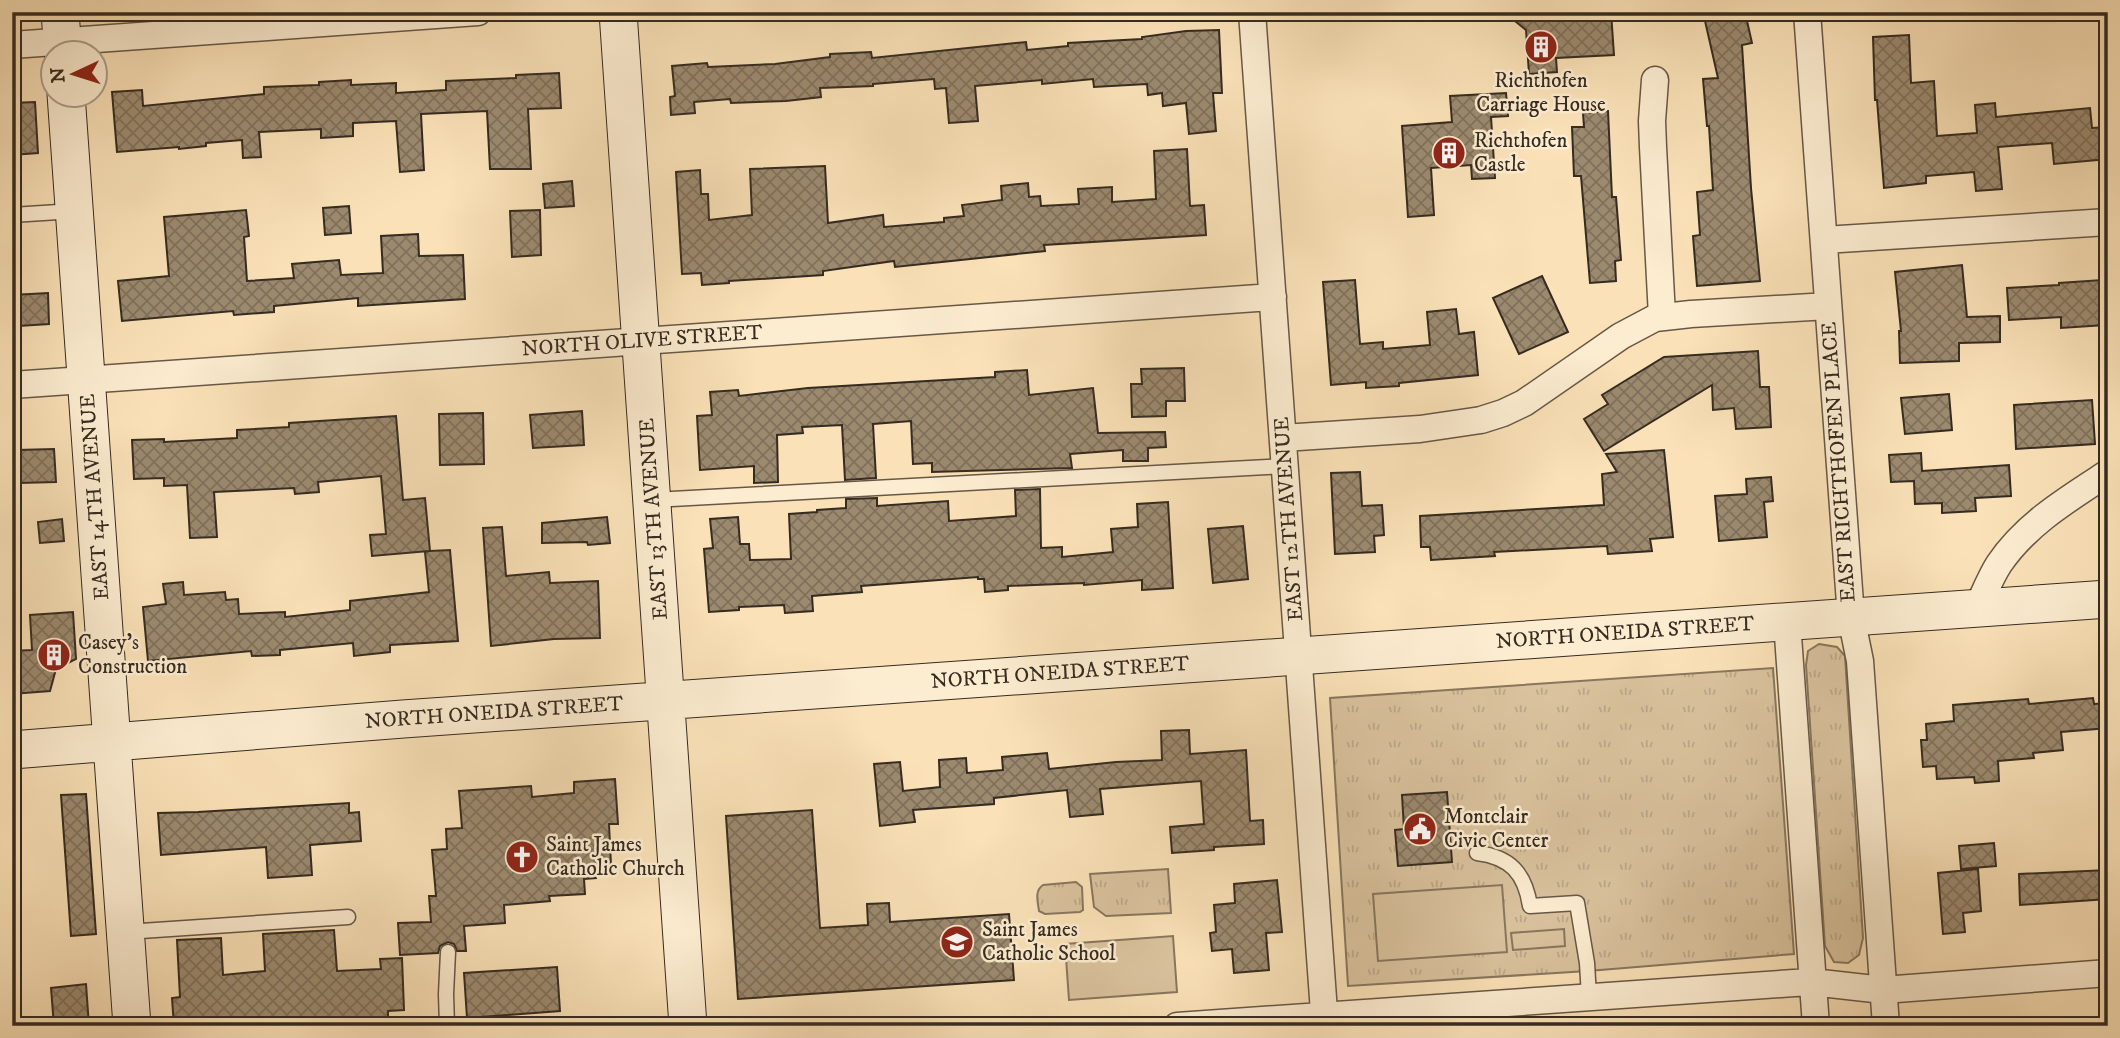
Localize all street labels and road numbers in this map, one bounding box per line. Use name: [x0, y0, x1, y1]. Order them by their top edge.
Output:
street label: NORTH OLIVE STREET: [521, 320, 763, 362]
street label: EAST RICHTHOFEN PLACE: [1816, 321, 1862, 603]
street label: EAST 14TH AVENUE: [75, 393, 115, 601]
street label: EAST 12TH AVENUE: [1269, 416, 1309, 622]
street label: EAST 13TH AVENUE: [634, 417, 674, 621]
street label: NORTH ONEIDA STREET: [1495, 611, 1755, 655]
street label: NORTH ONEIDA STREET: [930, 651, 1190, 695]
street label: NORTH ONEIDA STREET: [364, 691, 624, 735]

